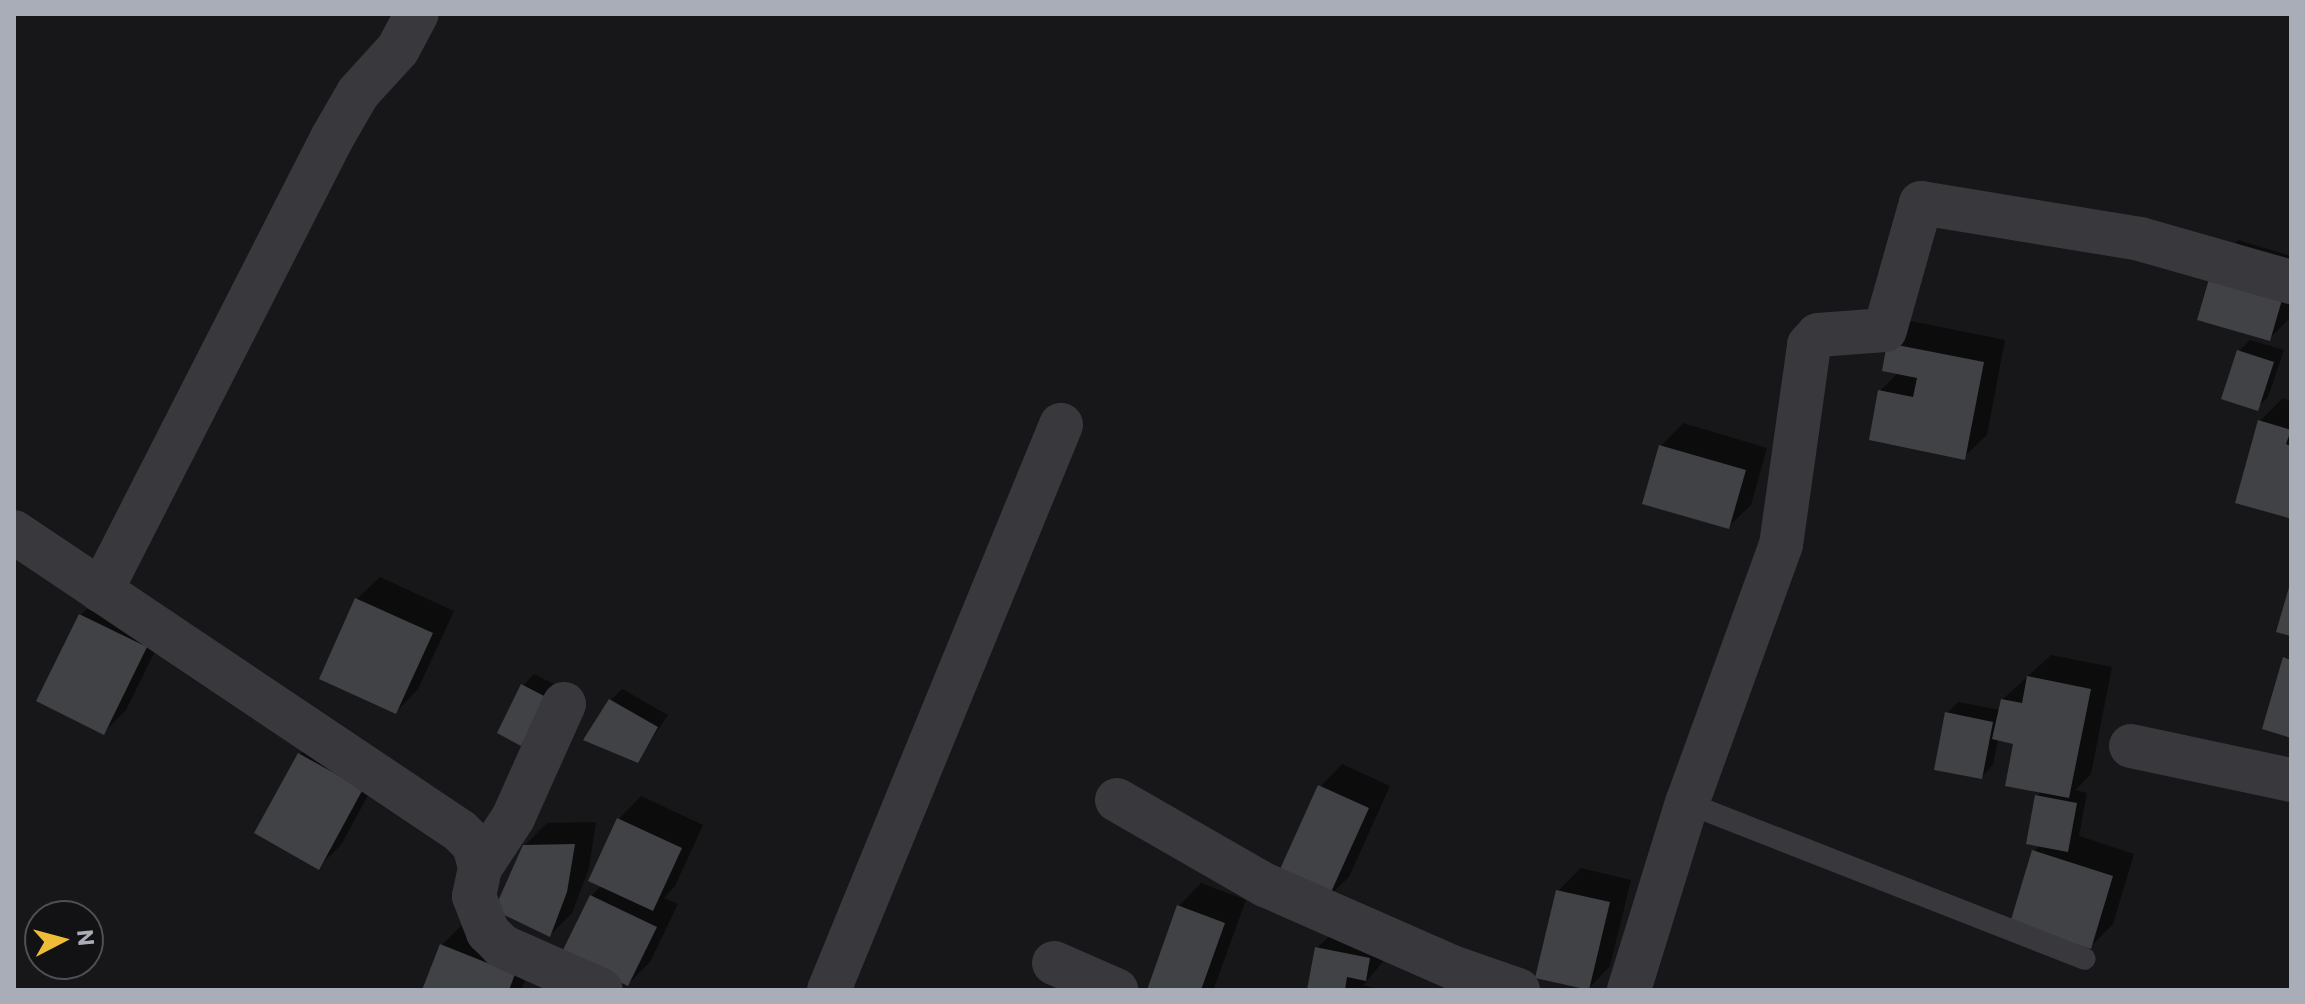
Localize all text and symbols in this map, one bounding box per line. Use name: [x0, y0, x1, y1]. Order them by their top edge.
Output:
north arrow: [24, 900, 104, 980]
text: N: [72, 928, 101, 947]

